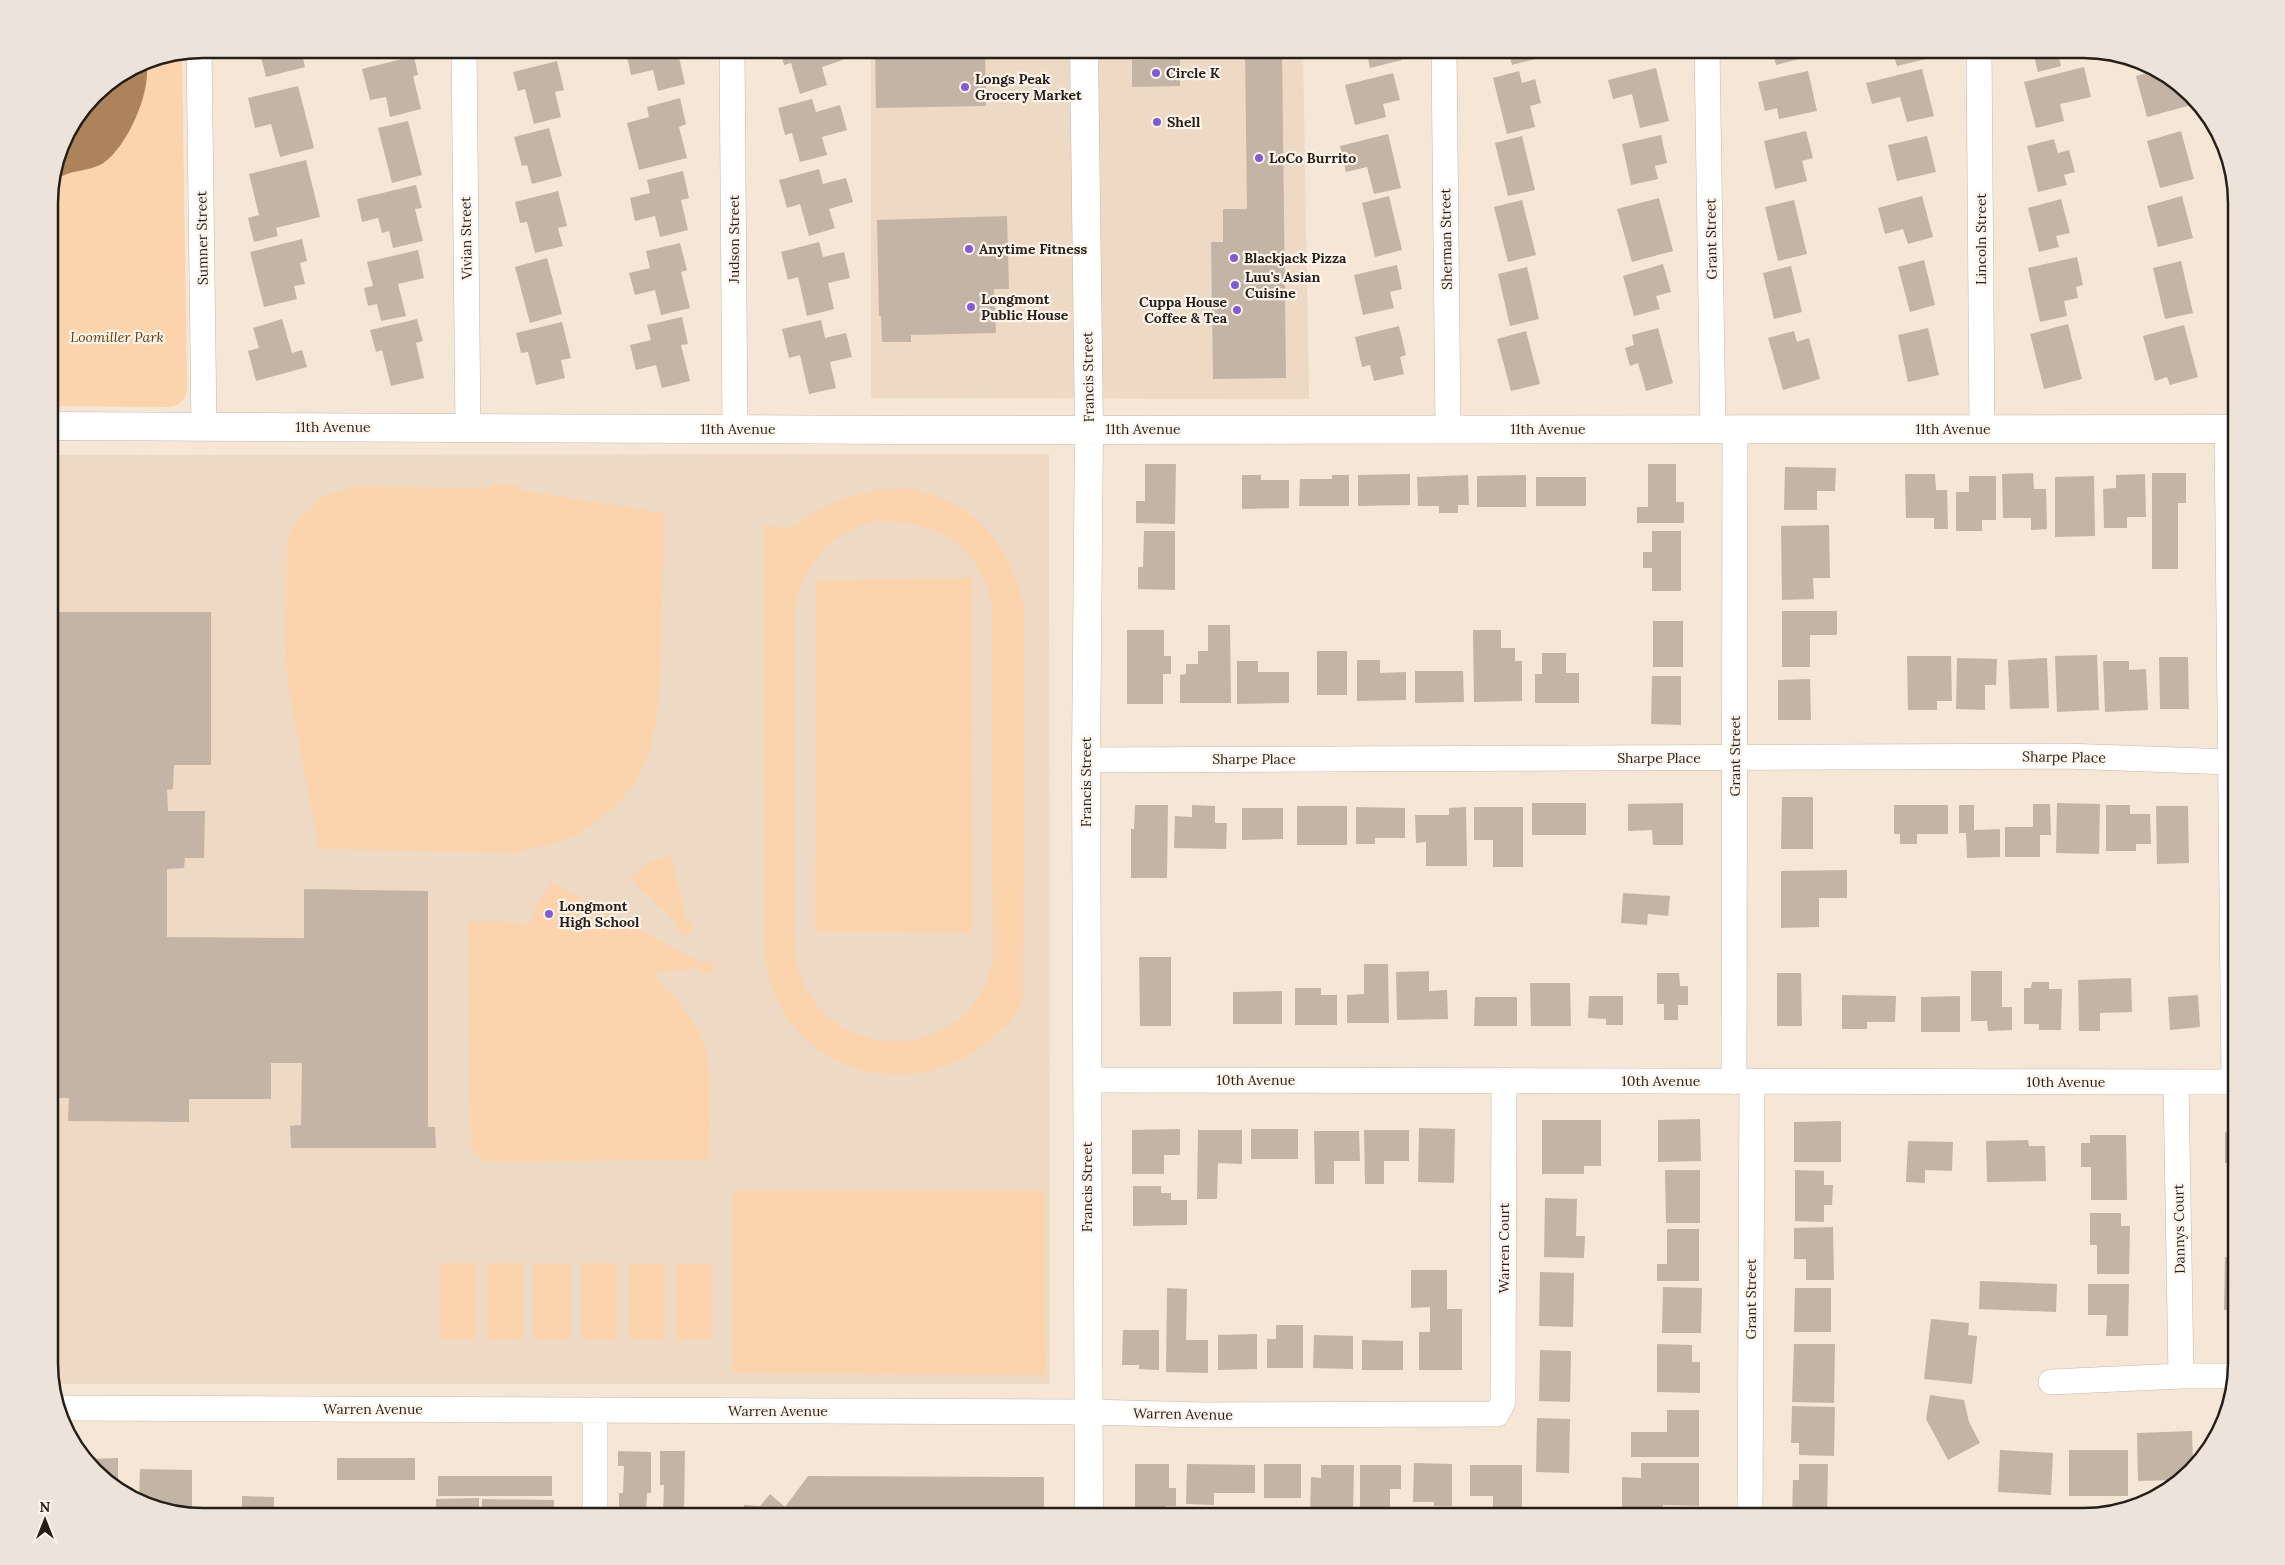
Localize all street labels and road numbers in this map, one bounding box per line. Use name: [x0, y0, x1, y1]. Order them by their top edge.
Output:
street label: Sherman Street: [1436, 187, 1456, 290]
street label: Sumner Street: [192, 190, 212, 285]
street label: Lincoln Street: [1972, 193, 1990, 285]
street label: Judson Street: [725, 194, 743, 284]
street label: Vivian Street: [456, 196, 476, 281]
street label: Grant Street: [1701, 198, 1721, 280]
street label: Francis Street: [1078, 331, 1098, 422]
street label: 11th Avenue: [295, 418, 371, 436]
street label: 11th Avenue: [700, 420, 776, 438]
street label: 11th Avenue: [1105, 420, 1181, 438]
street label: 11th Avenue: [1510, 420, 1586, 438]
street label: 11th Avenue: [1915, 420, 1991, 438]
street label: Grant Street: [1726, 715, 1744, 797]
street label: Francis Street: [1077, 736, 1095, 827]
street label: Sharpe Place: [2022, 747, 2106, 767]
street label: Sharpe Place: [1617, 749, 1701, 767]
street label: Sharpe Place: [1212, 750, 1296, 768]
street label: 10th Avenue: [1217, 1071, 1296, 1089]
street label: 10th Avenue: [1622, 1072, 1701, 1090]
street label: 10th Avenue: [2027, 1073, 2106, 1091]
street label: Francis Street: [1078, 1141, 1096, 1232]
street label: Dannys Court: [2169, 1183, 2189, 1274]
street label: Warren Court: [1495, 1202, 1513, 1293]
street label: Grant Street: [1742, 1258, 1760, 1340]
street label: Warren Avenue: [323, 1400, 423, 1418]
street label: Warren Avenue: [728, 1402, 828, 1420]
street label: Warren Avenue: [1133, 1404, 1234, 1424]

